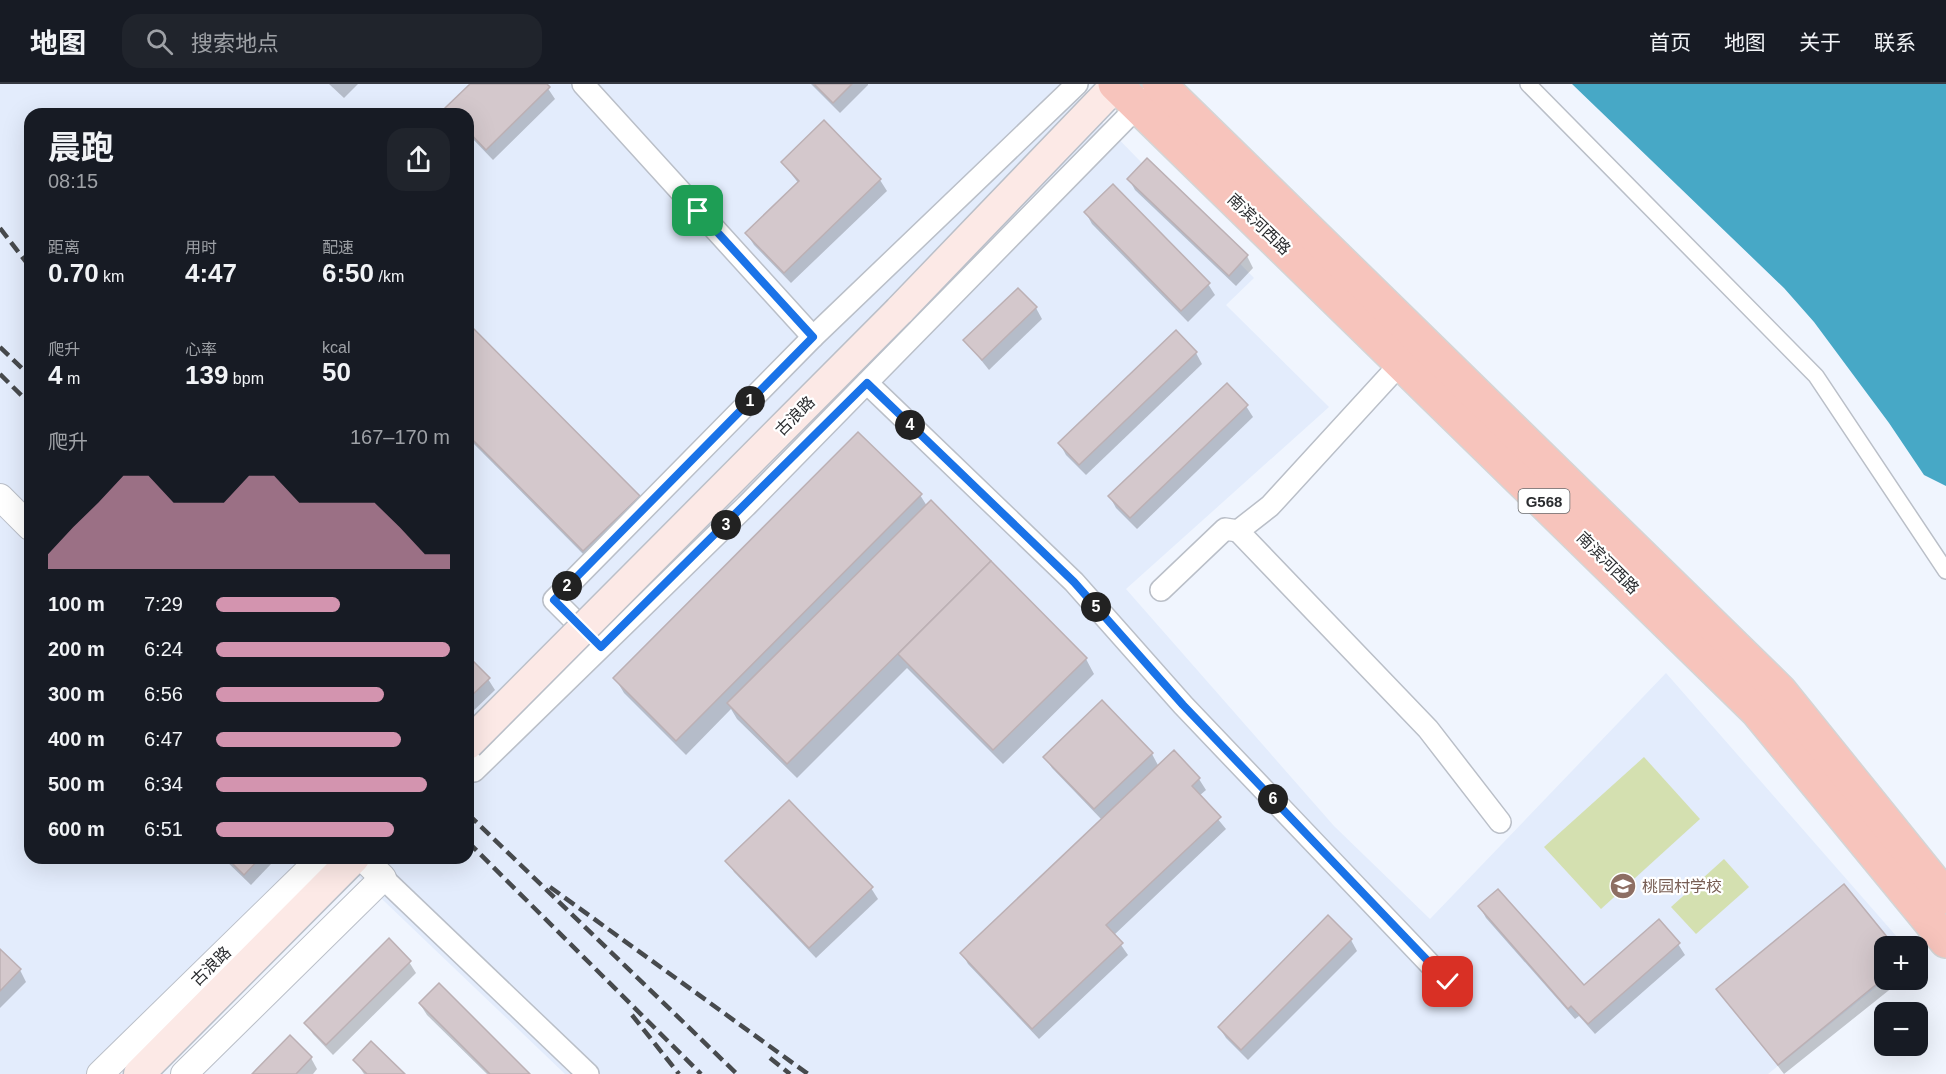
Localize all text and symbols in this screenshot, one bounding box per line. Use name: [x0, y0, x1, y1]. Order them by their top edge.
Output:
search box: [122, 14, 542, 68]
icon: search: [143, 25, 176, 58]
text: 地图: [30, 28, 86, 59]
text: 搜索地点: [191, 31, 279, 56]
text: 首页: [1649, 31, 1691, 54]
text: 地图: [1724, 31, 1766, 54]
text: 关于: [1799, 31, 1841, 54]
text: 联系: [1874, 31, 1916, 54]
button: share: [387, 128, 450, 191]
text: 晨跑: [48, 129, 114, 166]
text: 08:15: [48, 170, 98, 192]
pin: [672, 185, 723, 236]
street label: 南滨河西路: [1224, 190, 1294, 258]
icon: arrive: [681, 194, 714, 227]
text: 距离: [48, 239, 80, 256]
text: 用时: [185, 239, 217, 256]
text: 配速: [322, 239, 354, 256]
text: 0.70: [48, 258, 99, 288]
text: 4:47: [185, 258, 237, 288]
text: 6:50: [322, 258, 374, 288]
text: km: [99, 268, 124, 285]
text: /km: [374, 268, 404, 285]
text: kcal: [322, 339, 350, 356]
text: 爬升: [48, 341, 80, 358]
text: 心率: [185, 341, 217, 358]
text: 50: [322, 357, 351, 387]
text: 4: [48, 360, 62, 390]
text: 139: [185, 360, 228, 390]
text: m: [62, 370, 80, 387]
text: bpm: [228, 370, 264, 387]
pin: 1: [735, 386, 765, 416]
text: 1: [746, 392, 754, 409]
street label: 古浪路: [772, 393, 818, 439]
pin: 4: [895, 410, 925, 440]
text: 4: [906, 416, 914, 433]
text: 167–170 m: [350, 426, 450, 448]
text: 爬升: [48, 431, 88, 453]
road number: G568: [1518, 489, 1570, 513]
pin: 3: [711, 510, 741, 540]
text: 3: [722, 516, 730, 533]
street label: 南滨河西路: [1574, 529, 1642, 597]
pin: 2: [552, 571, 582, 601]
text: 2: [563, 577, 571, 594]
pin: 5: [1081, 592, 1111, 622]
text: 100 m: [48, 593, 105, 615]
text: 7:29: [144, 593, 183, 615]
text: 5: [1092, 598, 1100, 615]
text: 200 m: [48, 638, 105, 660]
text: 6:24: [144, 638, 183, 660]
text: 300 m: [48, 683, 105, 705]
text: 6:56: [144, 683, 183, 705]
text: 400 m: [48, 728, 105, 750]
text: 6:47: [144, 728, 183, 750]
text: 500 m: [48, 773, 105, 795]
text: 6:34: [144, 773, 183, 795]
pin: 6: [1258, 784, 1288, 814]
text: 6: [1269, 790, 1277, 807]
text: 600 m: [48, 818, 105, 840]
text: 6:51: [144, 818, 183, 840]
school or university icon: 桃园村学校: [1608, 871, 1638, 901]
place label: 桃园村学校: [1642, 878, 1722, 895]
map controls: [1874, 936, 1928, 1056]
button: +: [1874, 936, 1928, 990]
street label: 古浪路: [188, 943, 234, 989]
pin: [1422, 956, 1473, 1007]
icon: check: [1431, 965, 1464, 998]
button: −: [1874, 1002, 1928, 1056]

